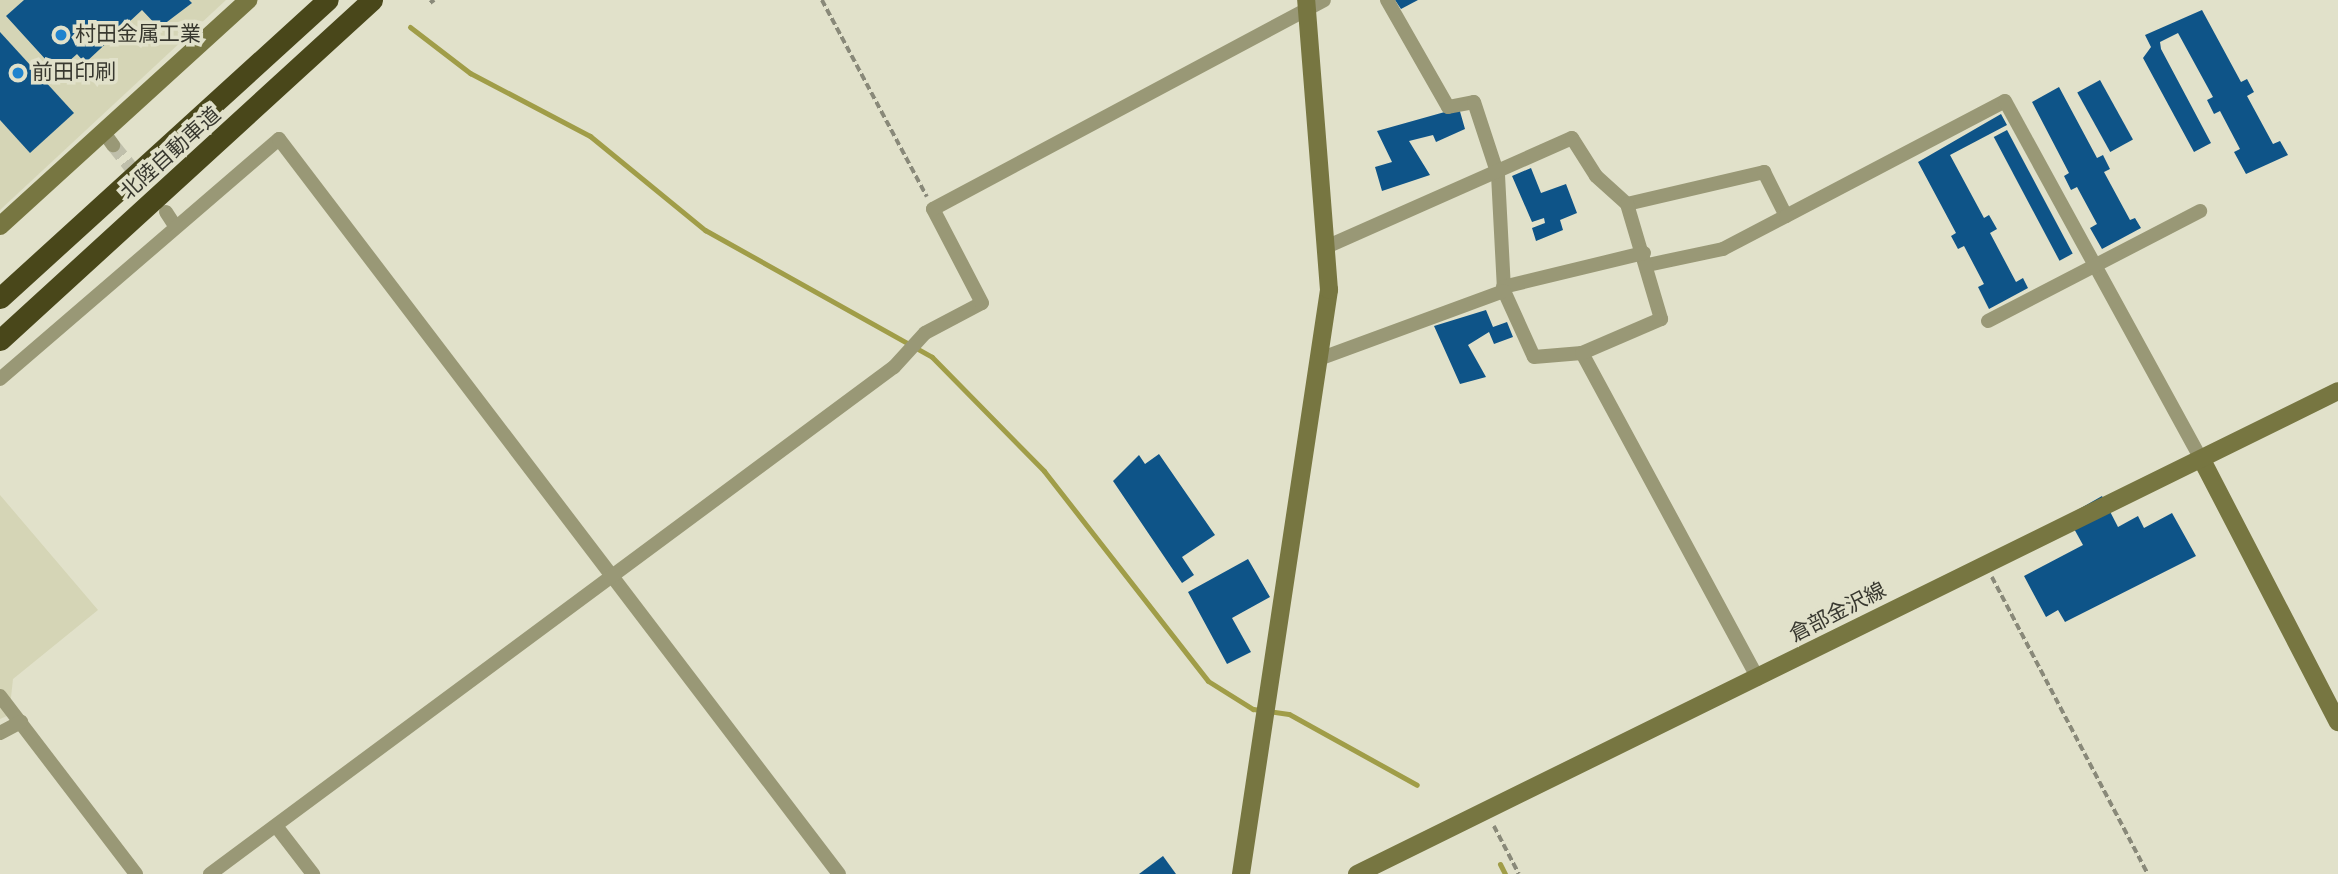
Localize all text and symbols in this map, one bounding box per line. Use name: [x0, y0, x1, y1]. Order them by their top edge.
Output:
place label: 村田金属工業: [75, 22, 201, 48]
marker: 村田金属工業: [53, 27, 69, 43]
place label: 前田印刷: [32, 60, 116, 86]
marker: 前田印刷: [10, 65, 26, 81]
street label: 北陸自動車道: [116, 102, 226, 206]
street label: 倉部金沢線: [1786, 578, 1890, 648]

